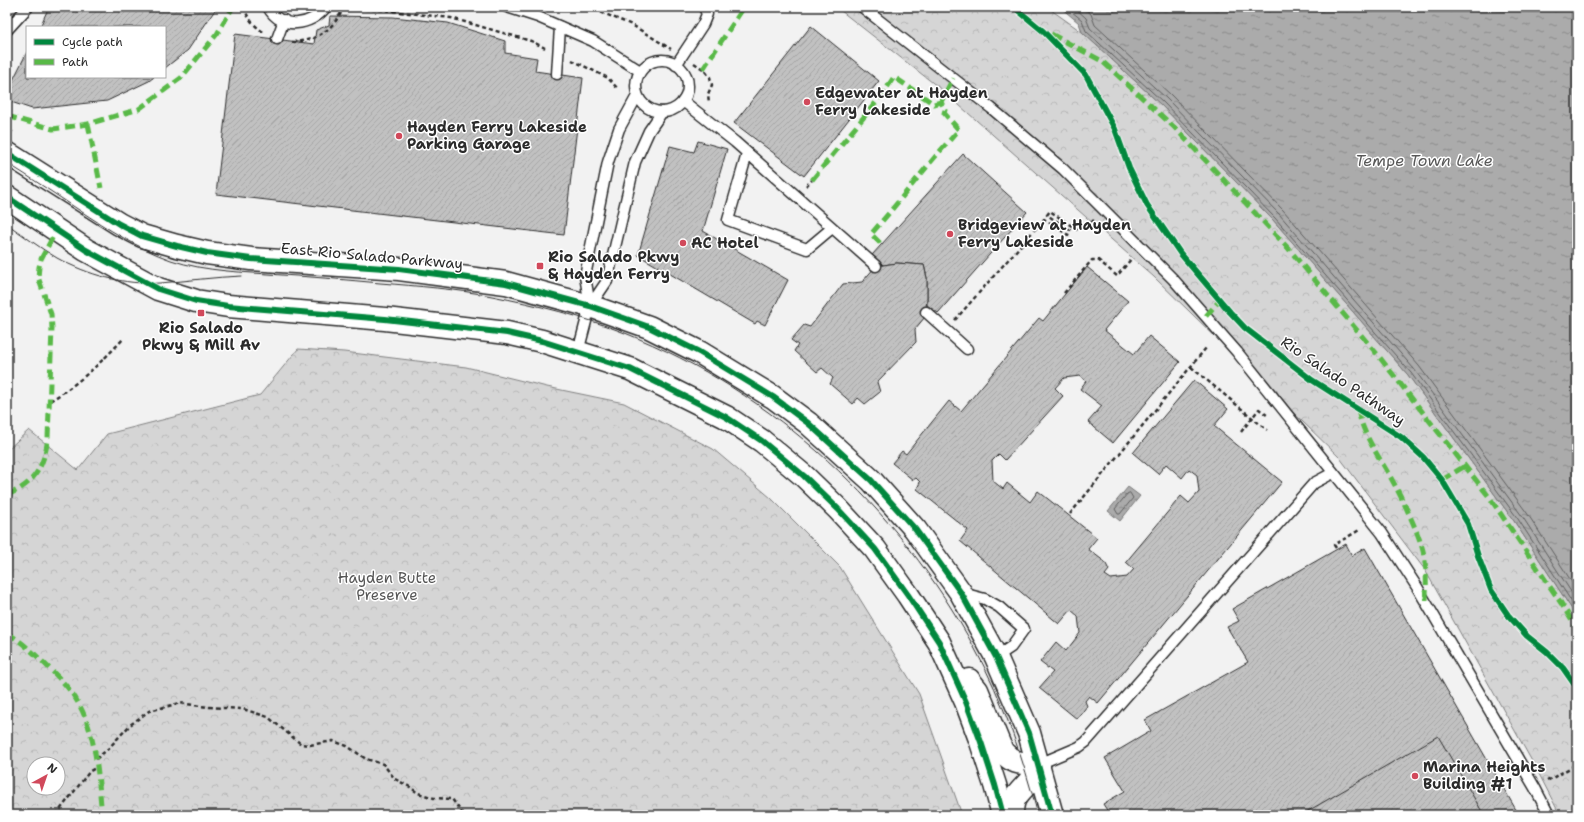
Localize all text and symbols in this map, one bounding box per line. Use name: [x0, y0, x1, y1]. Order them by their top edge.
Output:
legend: [26, 26, 166, 78]
text: Cycle path: [62, 34, 123, 50]
text: Path: [62, 54, 88, 70]
place label: Edgewater at Hayden Ferry Lakeside: [815, 83, 988, 120]
marker: Edgewater at Hayden Ferry Lakeside: [802, 97, 812, 107]
place label: Hayden Ferry Lakeside Parking Garage: [407, 117, 587, 154]
marker: Hayden Ferry Lakeside Parking Garage: [394, 131, 404, 141]
water label: Tempe Town Lake: [1355, 150, 1493, 171]
place label: Bridgeview at Hayden Ferry Lakeside: [958, 215, 1131, 252]
marker: Bridgeview at Hayden Ferry Lakeside: [945, 229, 955, 239]
place label: AC Hotel: [691, 233, 759, 253]
street label: East Rio Salado Parkway: [280, 238, 464, 274]
marker: AC Hotel: [678, 238, 688, 248]
place label: Rio Salado Pkwy & Hayden Ferry: [548, 247, 679, 284]
marker: Rio Salado Pkwy & Hayden Ferry: [535, 261, 545, 271]
marker: Rio Salado Pkwy & Mill Av: [196, 308, 206, 318]
place label: Rio Salado Pkwy & Mill Av: [142, 318, 260, 355]
street label: Rio Salado Pathway: [1277, 332, 1409, 430]
park label: Hayden Butte Preserve: [338, 568, 436, 605]
north arrow: [26, 756, 66, 796]
place label: Marina Heights Building #1: [1423, 757, 1545, 794]
text: N: [44, 760, 60, 777]
marker: Marina Heights Building #1: [1410, 771, 1420, 781]

